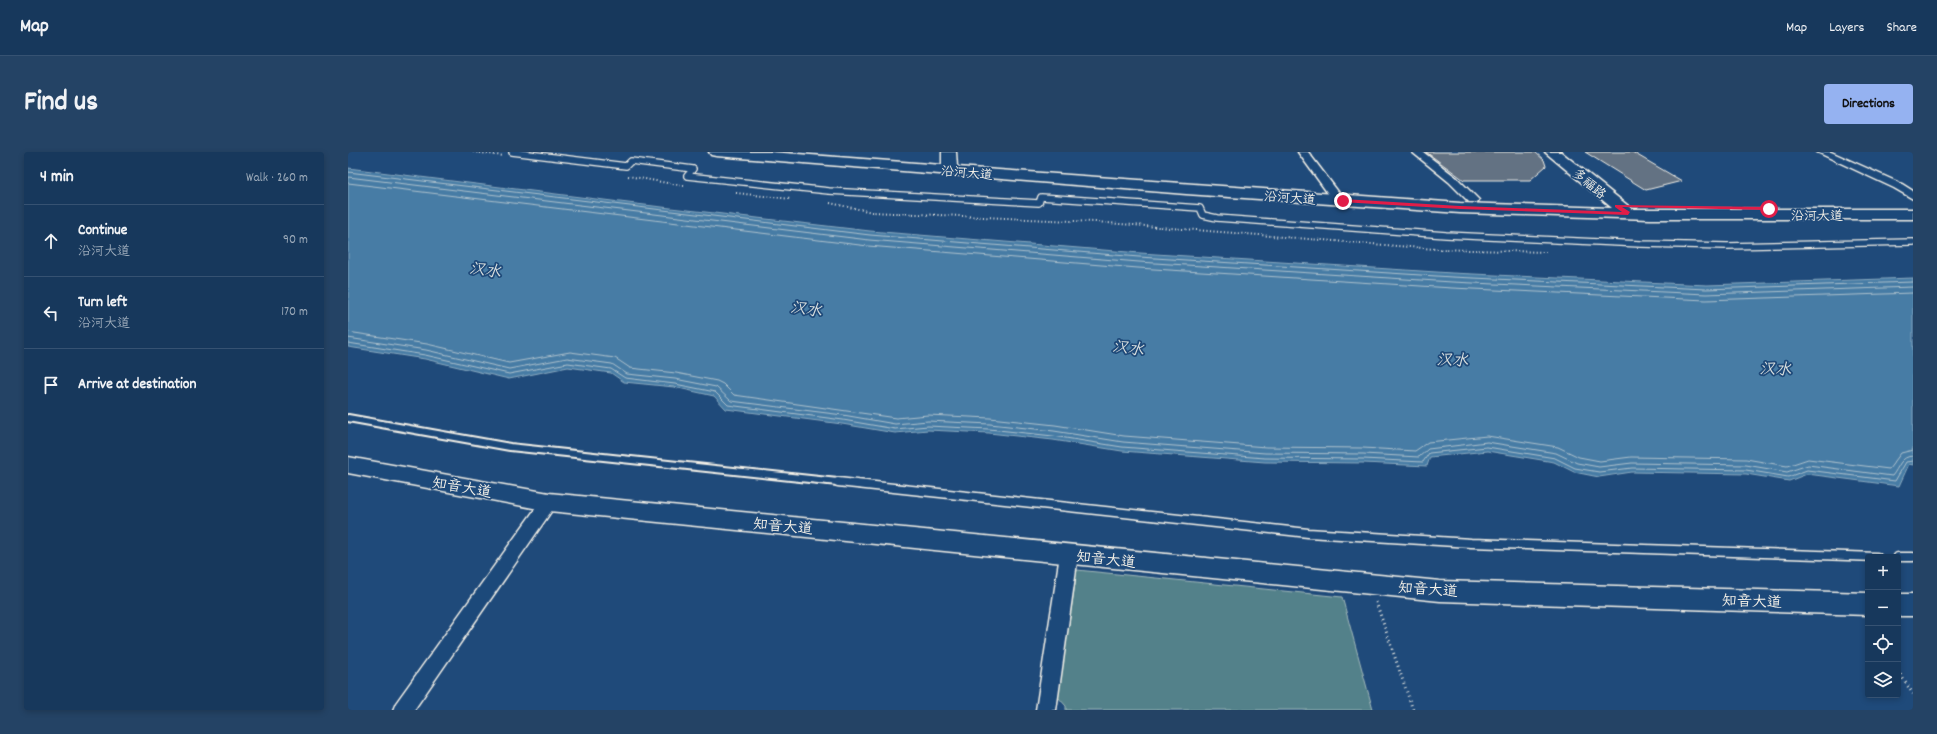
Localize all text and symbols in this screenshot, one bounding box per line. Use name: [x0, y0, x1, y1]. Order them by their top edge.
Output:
text: Map: [20, 14, 49, 41]
text: Map: [1786, 18, 1807, 38]
text: Layers: [1829, 18, 1864, 38]
text: Share: [1886, 18, 1917, 38]
text: Find us: [24, 84, 98, 124]
button: Directions: [1824, 84, 1913, 124]
street label: 沿河大道: [940, 163, 994, 186]
street label: 多福路: [1567, 165, 1609, 205]
text: 4 min: [40, 166, 74, 190]
text: Walk · 260 m: [246, 169, 308, 188]
street label: 沿河大道: [1263, 188, 1316, 211]
route end: [1334, 192, 1352, 210]
route start: [1760, 200, 1778, 218]
street label: 沿河大道: [1791, 208, 1843, 227]
text: Continue: [78, 220, 127, 242]
icon: ahead: [40, 230, 62, 252]
text: 90 m: [283, 231, 308, 250]
text: 沿河大道: [78, 243, 130, 262]
water label: 汉水: [467, 258, 503, 285]
text: Turn left: [78, 292, 127, 314]
water label: 汉水: [788, 297, 824, 324]
icon: left: [40, 302, 62, 324]
text: 170 m: [281, 303, 308, 322]
text: 沿河大道: [78, 315, 130, 334]
water label: 汉水: [1110, 336, 1146, 363]
water label: 汉水: [1436, 350, 1469, 373]
water label: 汉水: [1759, 359, 1792, 382]
icon: arrive: [40, 374, 62, 396]
text: Arrive at destination: [78, 374, 196, 396]
street label: 知音大道: [430, 473, 493, 505]
street label: 知音大道: [752, 514, 814, 542]
street label: 知音大道: [1075, 547, 1137, 575]
map controls: [1865, 554, 1901, 698]
button: +: [1865, 554, 1901, 590]
street label: 知音大道: [1397, 578, 1459, 604]
button: −: [1865, 590, 1901, 626]
street label: 知音大道: [1722, 591, 1782, 615]
button: locate: [1865, 626, 1901, 662]
button: layers: [1865, 662, 1901, 698]

